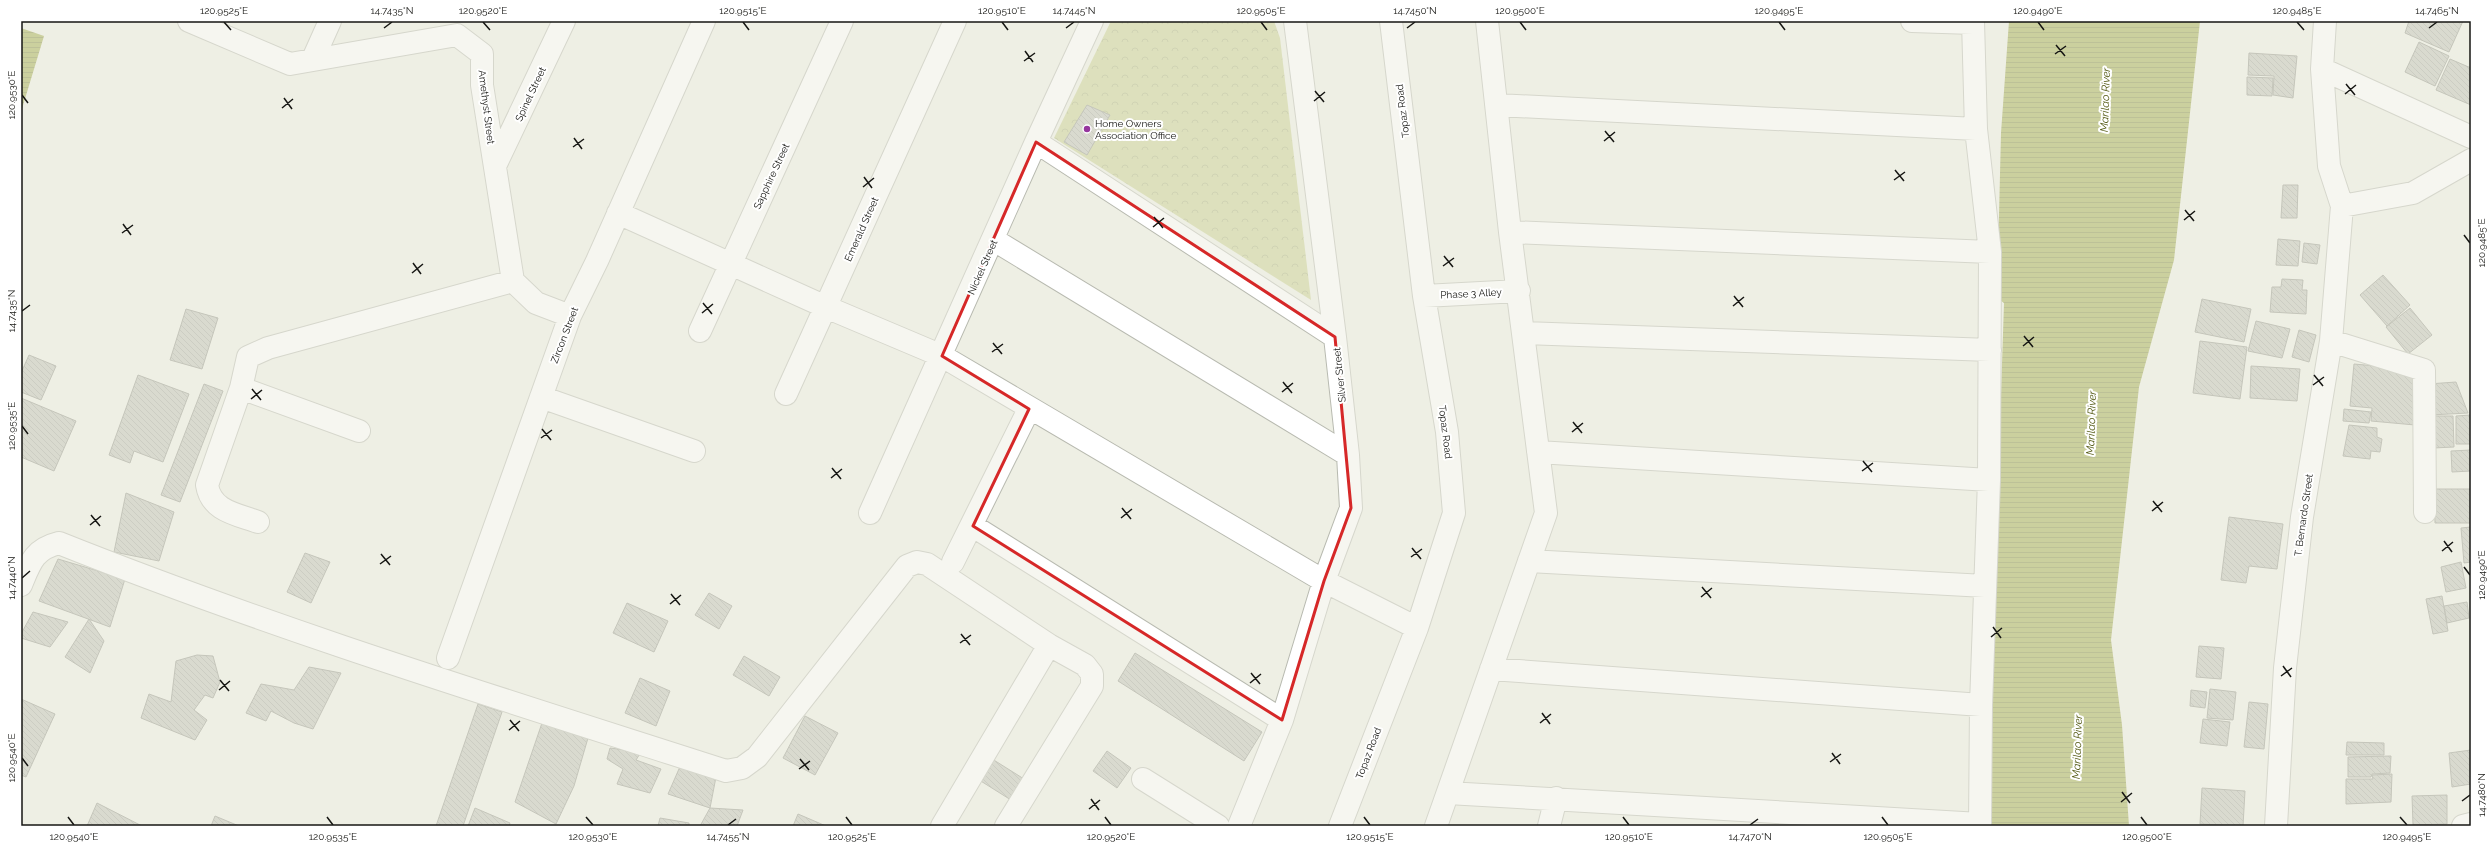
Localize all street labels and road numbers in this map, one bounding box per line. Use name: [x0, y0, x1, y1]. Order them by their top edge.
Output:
street label: Spinel Street: [513, 65, 548, 123]
street label: Amethyst Street: [477, 69, 497, 145]
street label: Topaz Road: [1394, 83, 1411, 138]
street label: Sapphire Street: [751, 141, 792, 211]
street label: Emerald Street: [842, 195, 881, 263]
street label: Nickel Street: [965, 237, 1000, 296]
street label: Phase 3 Alley: [1440, 286, 1503, 301]
street label: Zircon Street: [549, 305, 580, 365]
street label: Silver Street: [1331, 346, 1348, 403]
street label: Topaz Road: [1437, 405, 1454, 460]
street label: T. Bernardo Street: [2292, 473, 2315, 557]
street label: Topaz Road: [1354, 726, 1383, 780]

